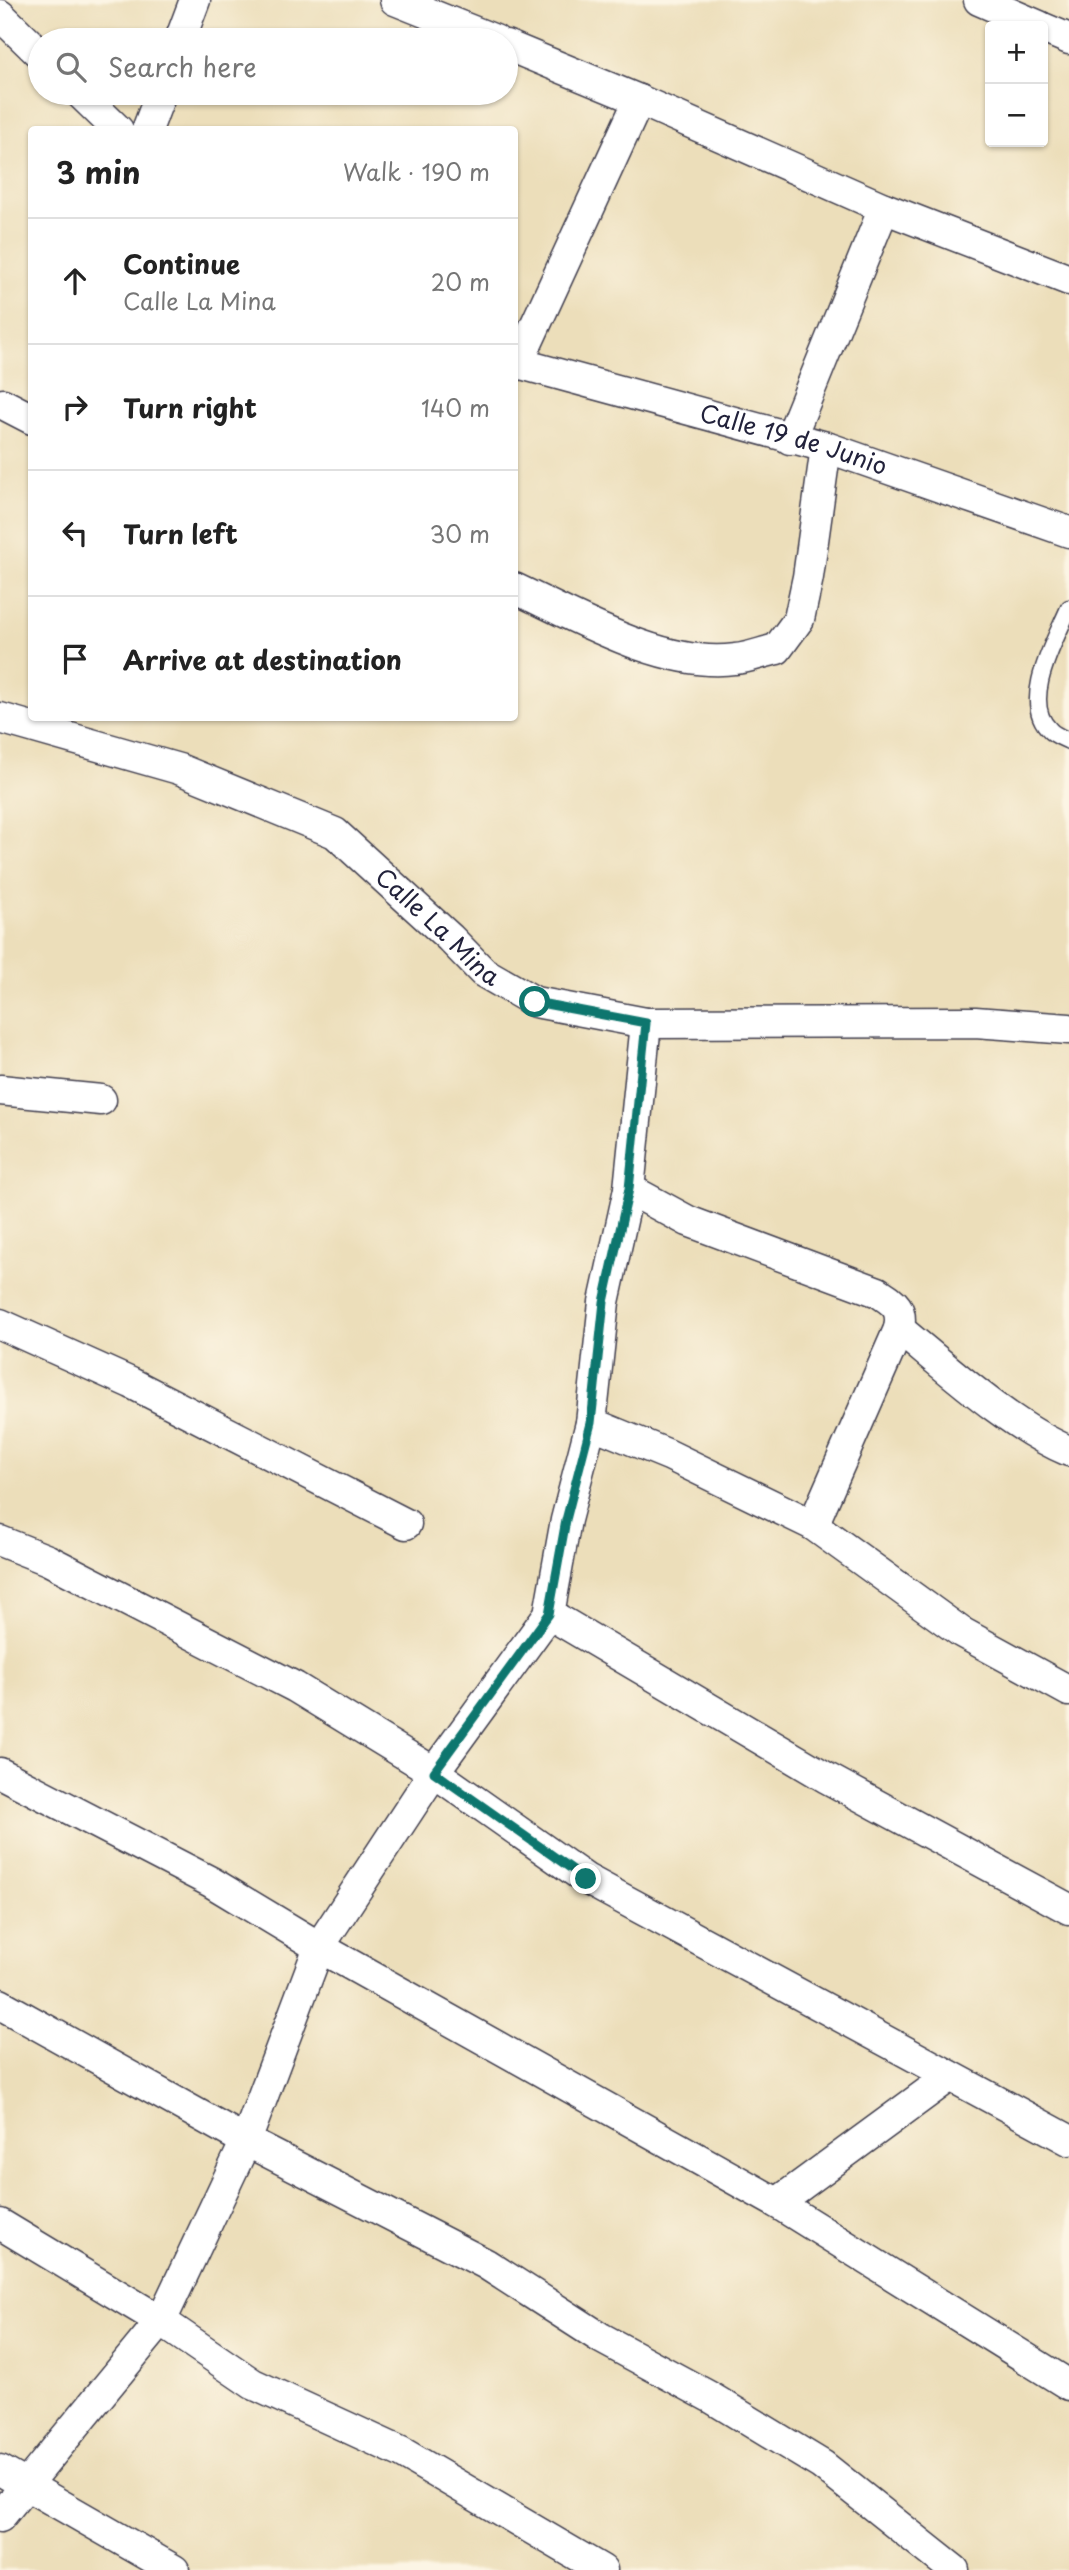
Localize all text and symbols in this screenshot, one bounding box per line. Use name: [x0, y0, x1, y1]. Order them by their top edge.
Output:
map controls: [985, 21, 1048, 147]
button: +: [985, 21, 1048, 84]
search box: [28, 28, 518, 105]
text: Search here: [108, 47, 257, 86]
icon: search: [52, 48, 90, 86]
button: −: [985, 84, 1048, 147]
text: 3 min: [56, 149, 141, 194]
text: Walk · 190 m: [343, 154, 490, 189]
text: Continue: [123, 244, 240, 283]
icon: ahead: [56, 262, 94, 300]
text: 20 m: [431, 264, 490, 299]
text: Calle La Mina: [123, 283, 276, 318]
icon: right: [56, 388, 94, 426]
text: Turn right: [123, 388, 257, 427]
text: 140 m: [421, 390, 490, 425]
street label: Calle 19 de Junio: [696, 393, 893, 483]
icon: left: [56, 514, 94, 552]
text: Turn left: [123, 514, 238, 553]
text: 30 m: [429, 516, 490, 551]
icon: arrive: [56, 640, 94, 678]
text: Arrive at destination: [123, 640, 402, 679]
street label: Calle La Mina: [368, 858, 507, 994]
route start: [519, 986, 550, 1017]
route end: [570, 1863, 601, 1894]

